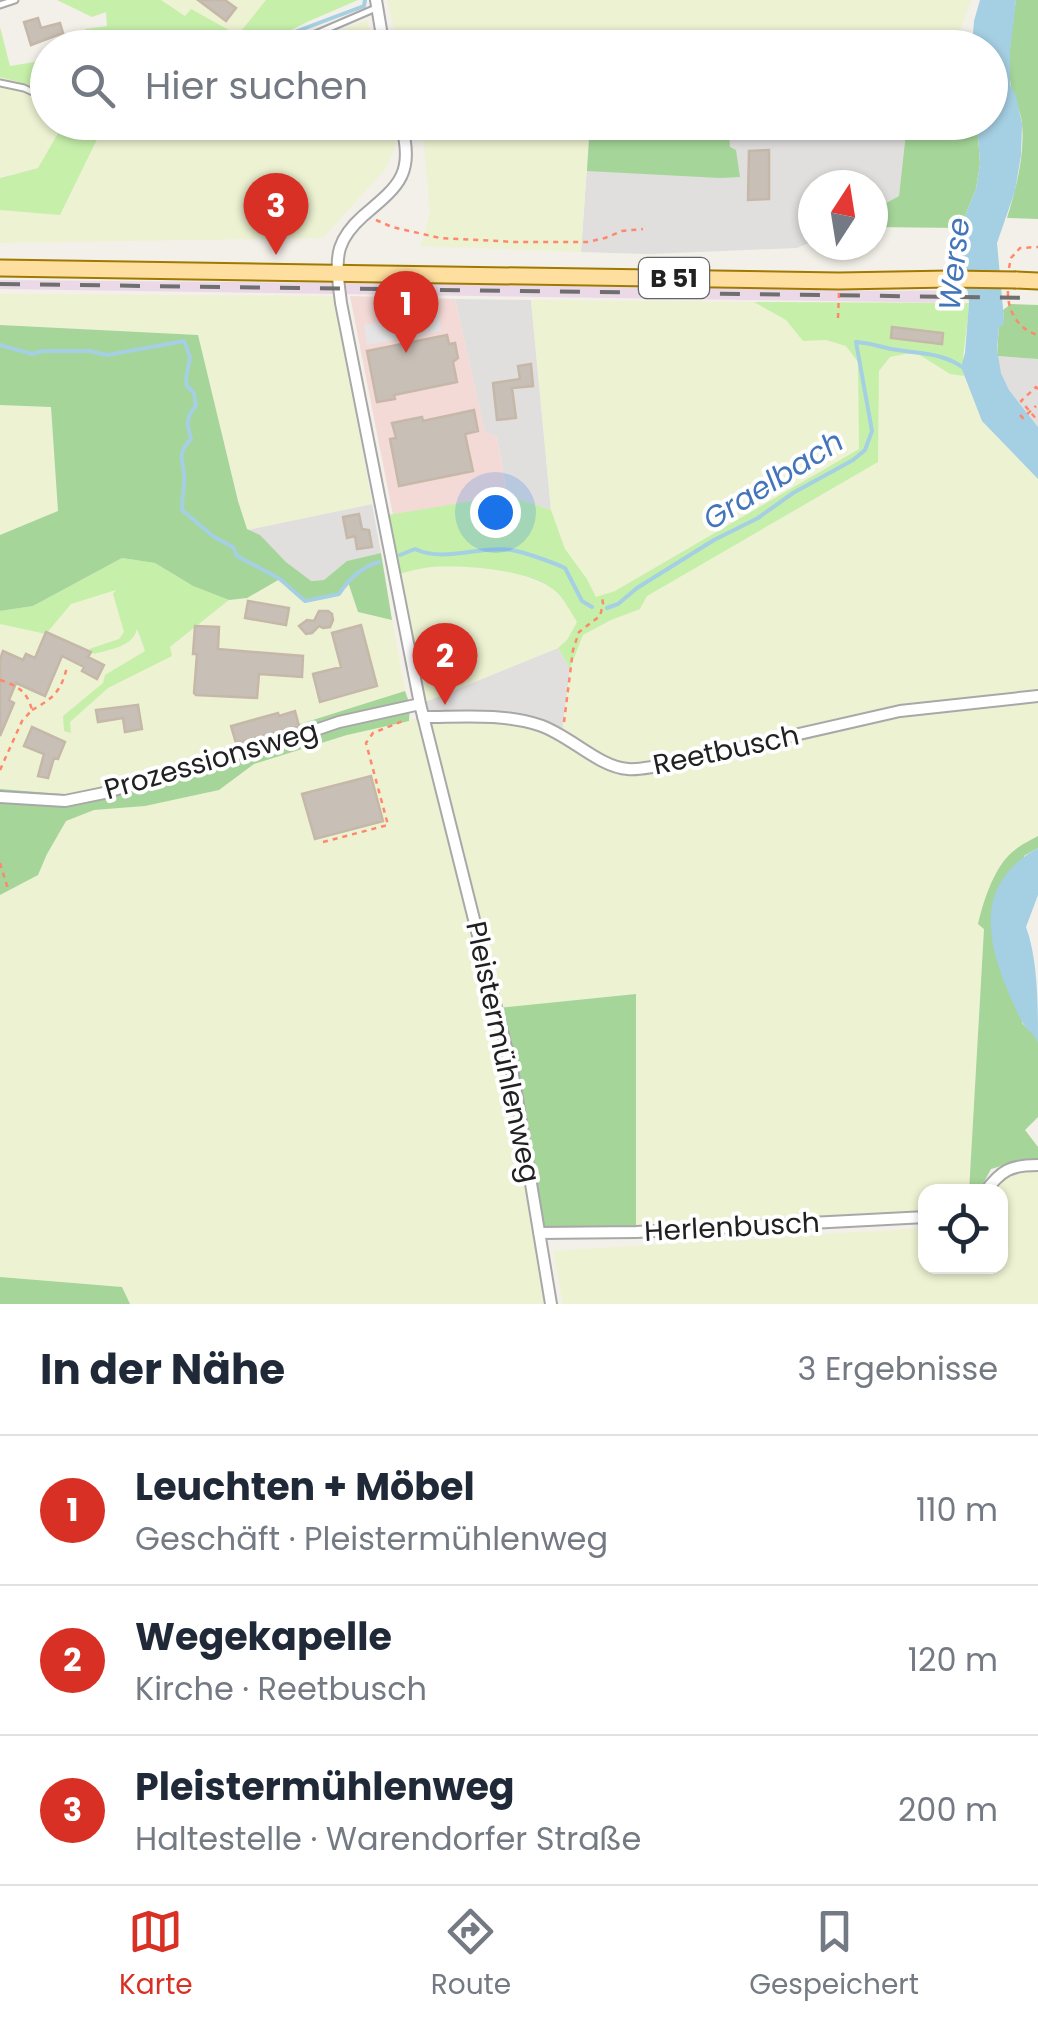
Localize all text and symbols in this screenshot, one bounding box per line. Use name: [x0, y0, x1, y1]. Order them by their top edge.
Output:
search box: [30, 30, 1008, 140]
icon: search: [65, 58, 120, 113]
text: Hier suchen: [145, 59, 368, 112]
north arrow: [798, 170, 888, 260]
pin: 3: [244, 172, 308, 255]
water label: Werse: [928, 215, 980, 313]
road number: B 51: [639, 258, 709, 298]
pin: 1: [374, 270, 438, 353]
water label: Graelbach: [694, 420, 852, 540]
your location: [470, 487, 521, 538]
pin: 2: [412, 622, 478, 705]
street label: Prozessionsweg: [100, 711, 322, 809]
street label: Reetbusch: [649, 716, 803, 784]
street label: Pleistermühlenweg: [456, 918, 550, 1186]
map controls: [918, 1184, 1008, 1274]
button: locate: [918, 1184, 1008, 1274]
street label: Herlenbusch: [643, 1203, 821, 1251]
text: In der Nähe: [40, 1340, 285, 1399]
text: 3 Ergebnisse: [798, 1346, 998, 1391]
text: Leuchten + Möbel: [135, 1460, 475, 1513]
text: 1: [66, 1487, 79, 1532]
text: 110 m: [916, 1487, 998, 1532]
text: Geschäft · Pleistermühlenweg: [135, 1516, 608, 1561]
text: Wegekapelle: [135, 1610, 392, 1663]
text: 2: [63, 1637, 82, 1682]
text: 120 m: [908, 1637, 998, 1682]
text: Kirche · Reetbusch: [135, 1666, 427, 1711]
text: Pleistermühlenweg: [135, 1760, 515, 1813]
text: 3: [63, 1787, 82, 1832]
text: 200 m: [898, 1787, 998, 1832]
text: Haltestelle · Warendorfer Straße: [135, 1816, 641, 1861]
tab: Karte: [119, 1904, 193, 2006]
tab: Route: [431, 1904, 511, 2006]
tab: Gespeichert: [749, 1904, 919, 2006]

